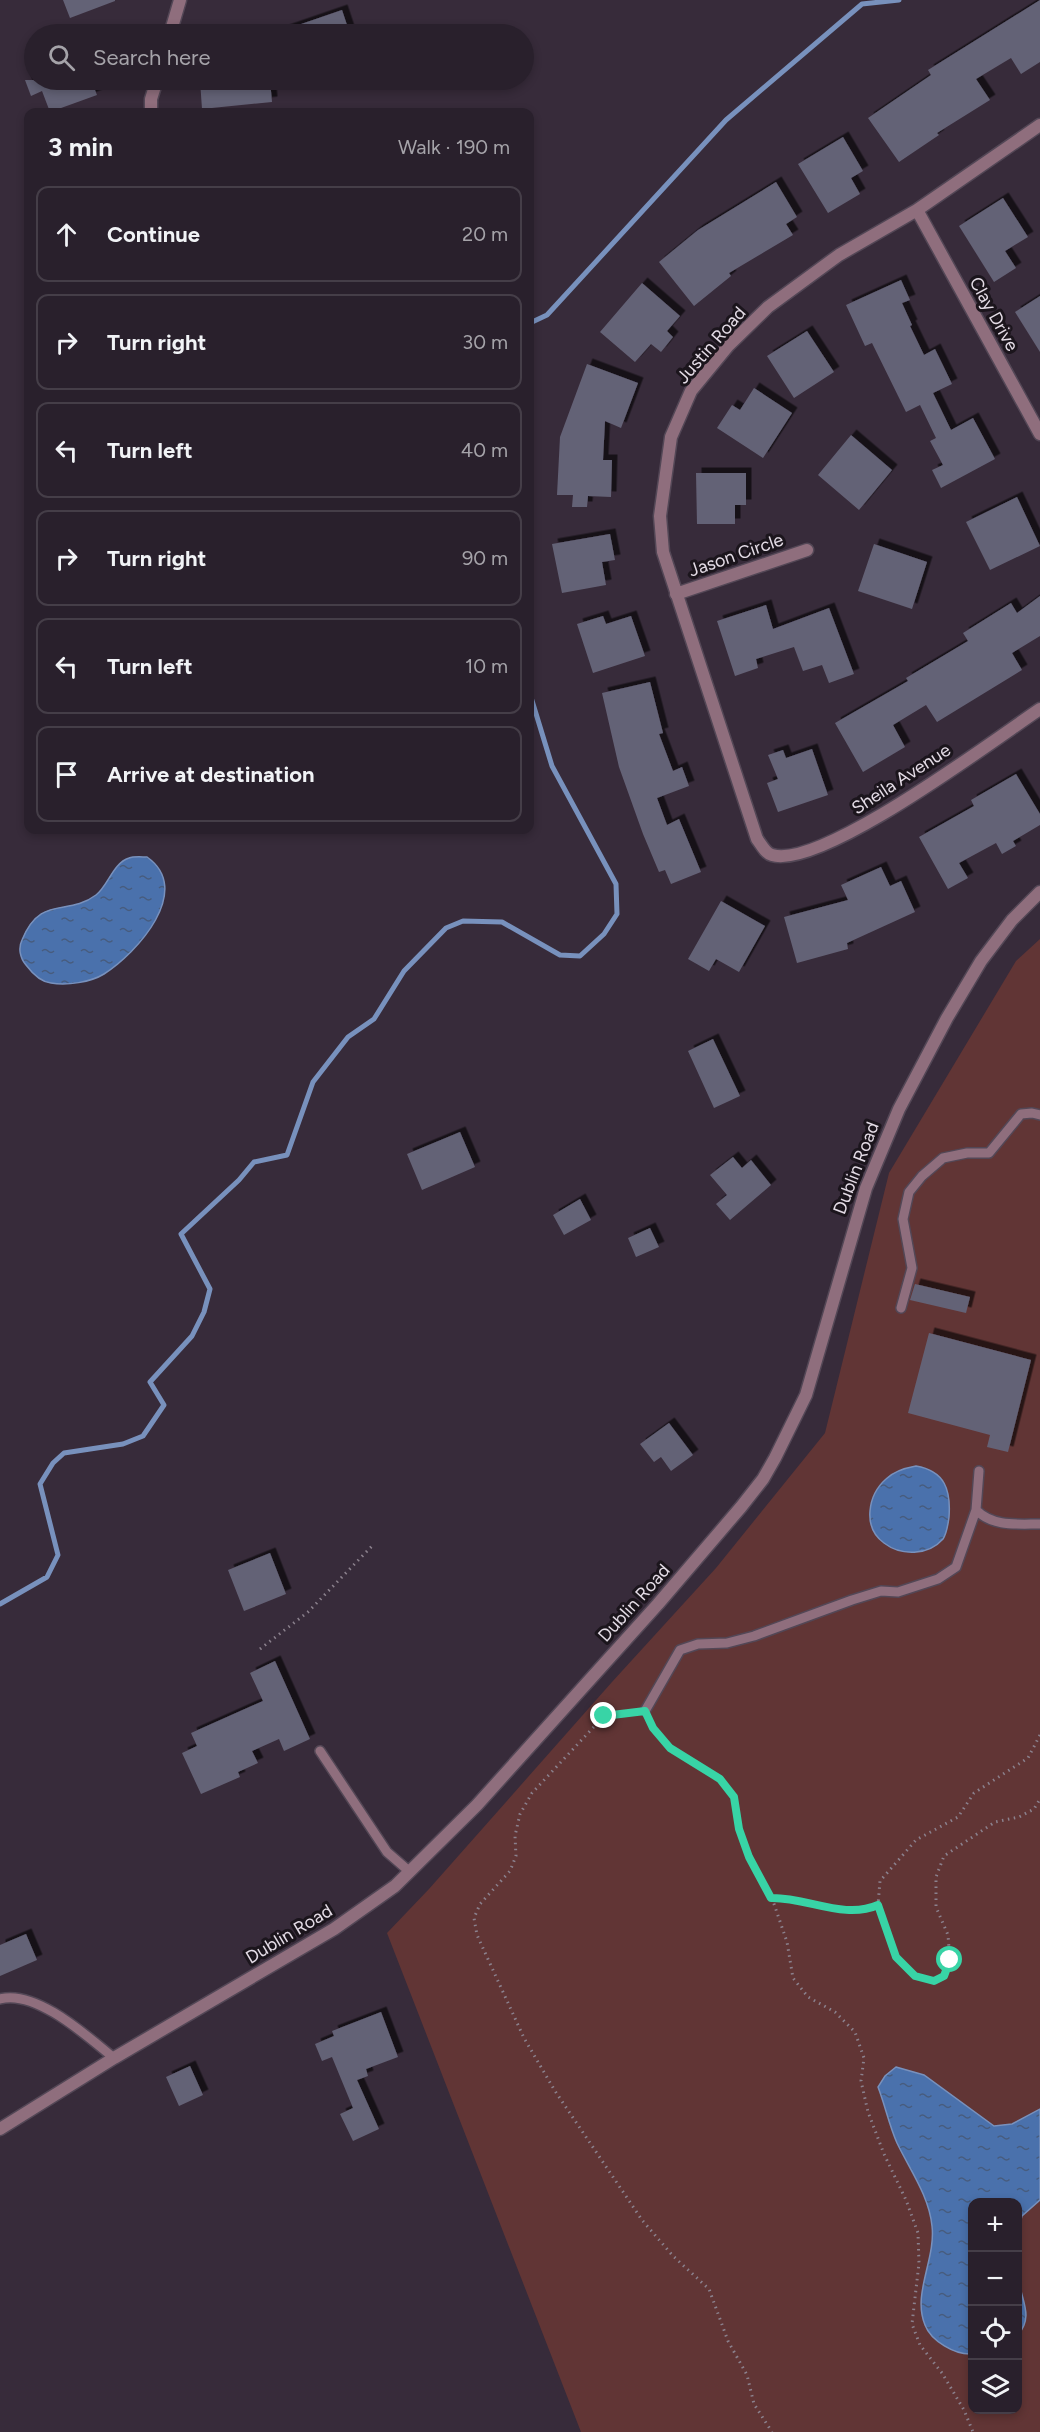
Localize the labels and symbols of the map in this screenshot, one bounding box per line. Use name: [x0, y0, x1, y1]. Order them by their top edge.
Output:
street label: Clay Drive: [965, 273, 1023, 355]
street label: Justin Road: [672, 302, 750, 388]
street label: Jason Circle: [686, 529, 786, 581]
street label: Sheila Avenue: [847, 739, 955, 819]
street label: Dublin Road: [828, 1119, 884, 1217]
street label: Dublin Road: [593, 1560, 675, 1646]
route end: [590, 1702, 616, 1728]
street label: Dublin Road: [242, 1900, 336, 1968]
route start: [936, 1946, 962, 1972]

